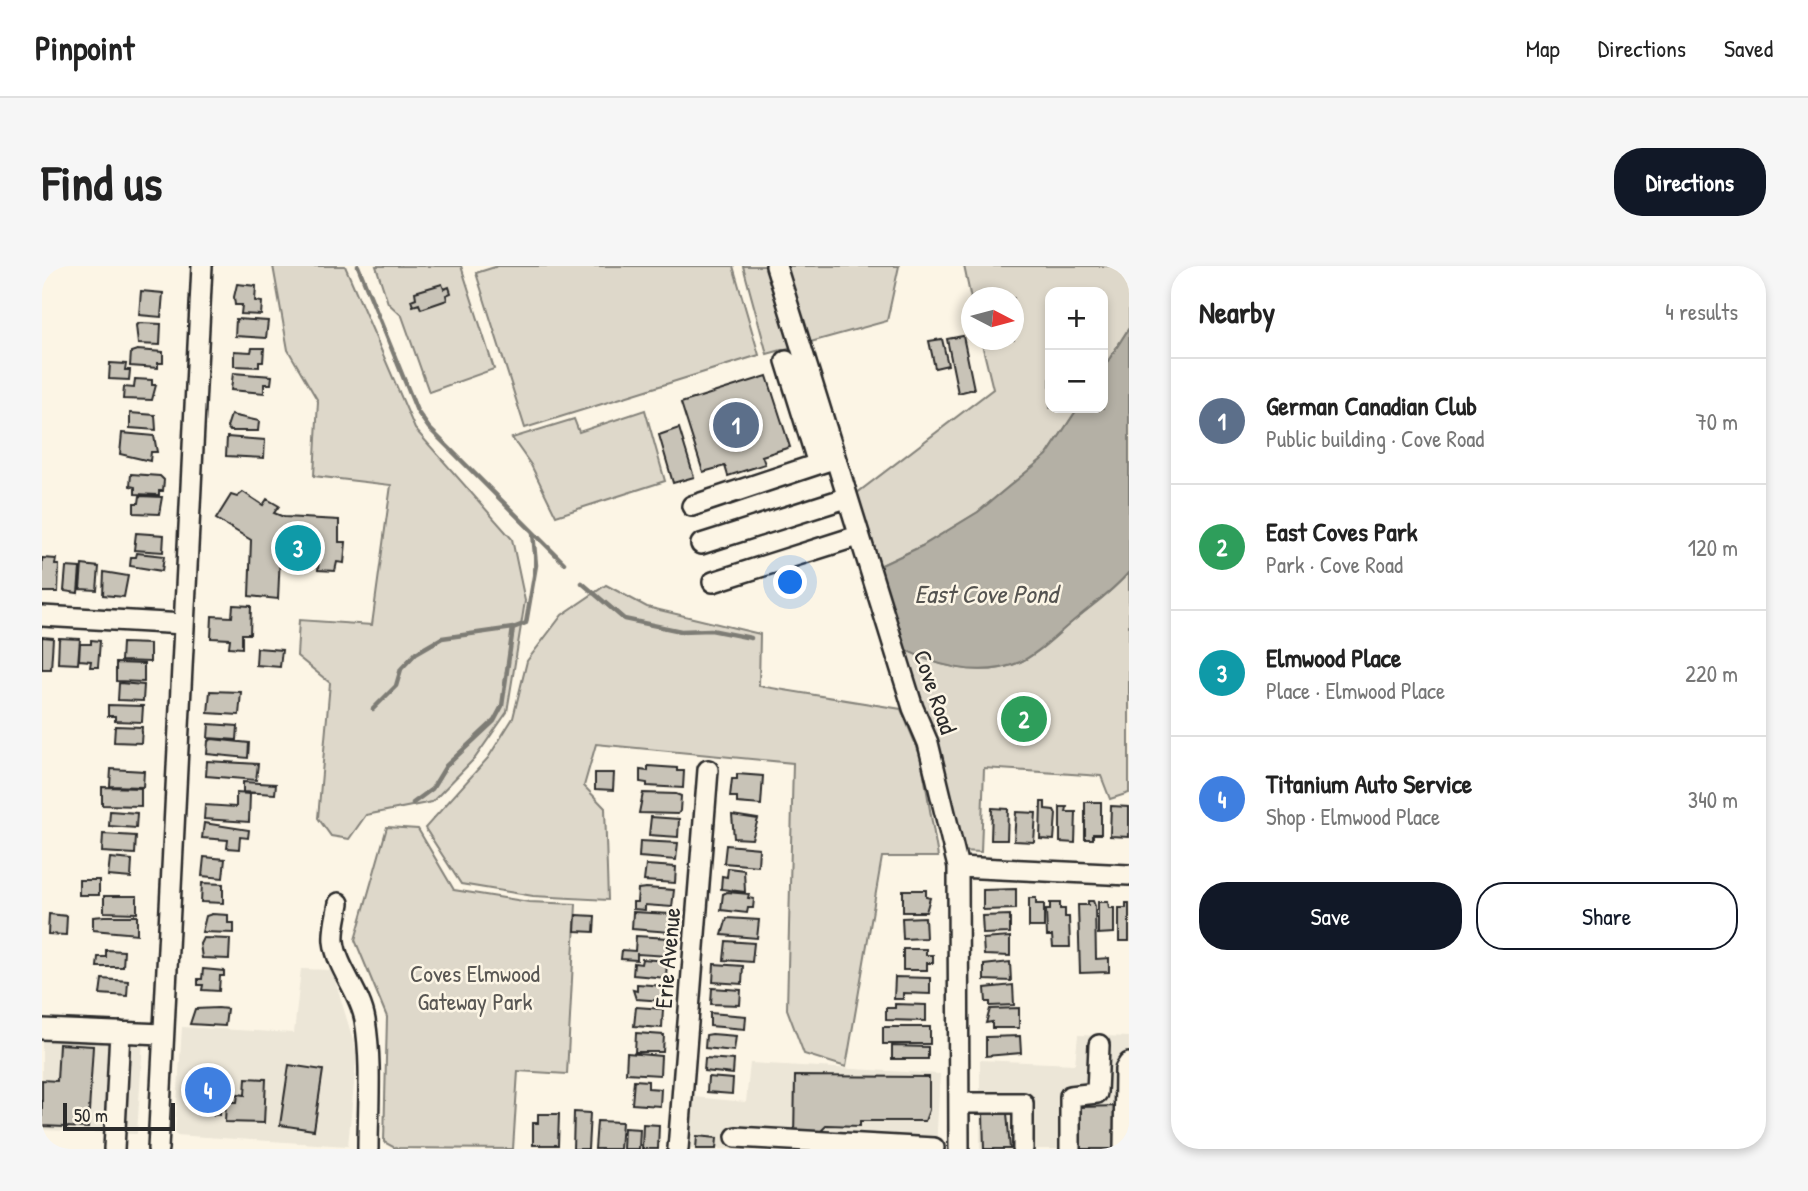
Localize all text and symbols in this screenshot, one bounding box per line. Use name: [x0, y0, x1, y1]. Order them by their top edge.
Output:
text: Pinpoint: [35, 26, 134, 70]
text: Map: [1526, 32, 1560, 64]
text: Directions: [1598, 32, 1686, 64]
text: Saved: [1724, 32, 1773, 64]
button: Directions: [1614, 148, 1766, 216]
text: Find us: [42, 149, 162, 215]
north arrow: [961, 287, 1024, 350]
map controls: [1045, 287, 1108, 413]
button: +: [1045, 287, 1108, 350]
text: Nearby: [1199, 292, 1275, 332]
text: 4 results: [1665, 296, 1738, 327]
button: −: [1045, 350, 1108, 413]
text: German Canadian Club: [1266, 388, 1477, 423]
pin: 1: [713, 399, 759, 451]
text: 1: [1218, 406, 1226, 437]
text: 70 m: [1695, 406, 1738, 437]
text: Public building · Cove Road: [1266, 423, 1484, 454]
text: East Coves Park: [1266, 514, 1418, 549]
pin: 3: [275, 522, 321, 574]
text: 2: [1217, 532, 1227, 563]
text: 120 m: [1688, 532, 1738, 563]
text: Park · Cove Road: [1266, 549, 1403, 580]
your location: [773, 565, 807, 599]
water label: East Cove Pond: [915, 576, 1061, 611]
text: Elmwood Place: [1266, 640, 1401, 675]
street label: Cove Road: [907, 645, 965, 738]
text: 3: [1217, 658, 1227, 689]
text: 220 m: [1685, 658, 1738, 689]
text: Place · Elmwood Place: [1266, 675, 1445, 706]
pin: 2: [1001, 693, 1047, 745]
text: Titanium Auto Service: [1266, 766, 1472, 801]
text: 4: [1218, 784, 1226, 815]
text: 340 m: [1688, 784, 1738, 815]
text: Shop · Elmwood Place: [1266, 801, 1440, 832]
button: Save: [1199, 882, 1462, 950]
button: Share: [1476, 882, 1738, 950]
street label: Erie Avenue: [647, 906, 687, 1010]
park label: Coves Elmwood Gateway Park: [410, 957, 540, 1017]
pin: 4: [185, 1064, 231, 1116]
scale bar: [63, 1100, 175, 1132]
text: 50 m: [74, 1102, 108, 1128]

